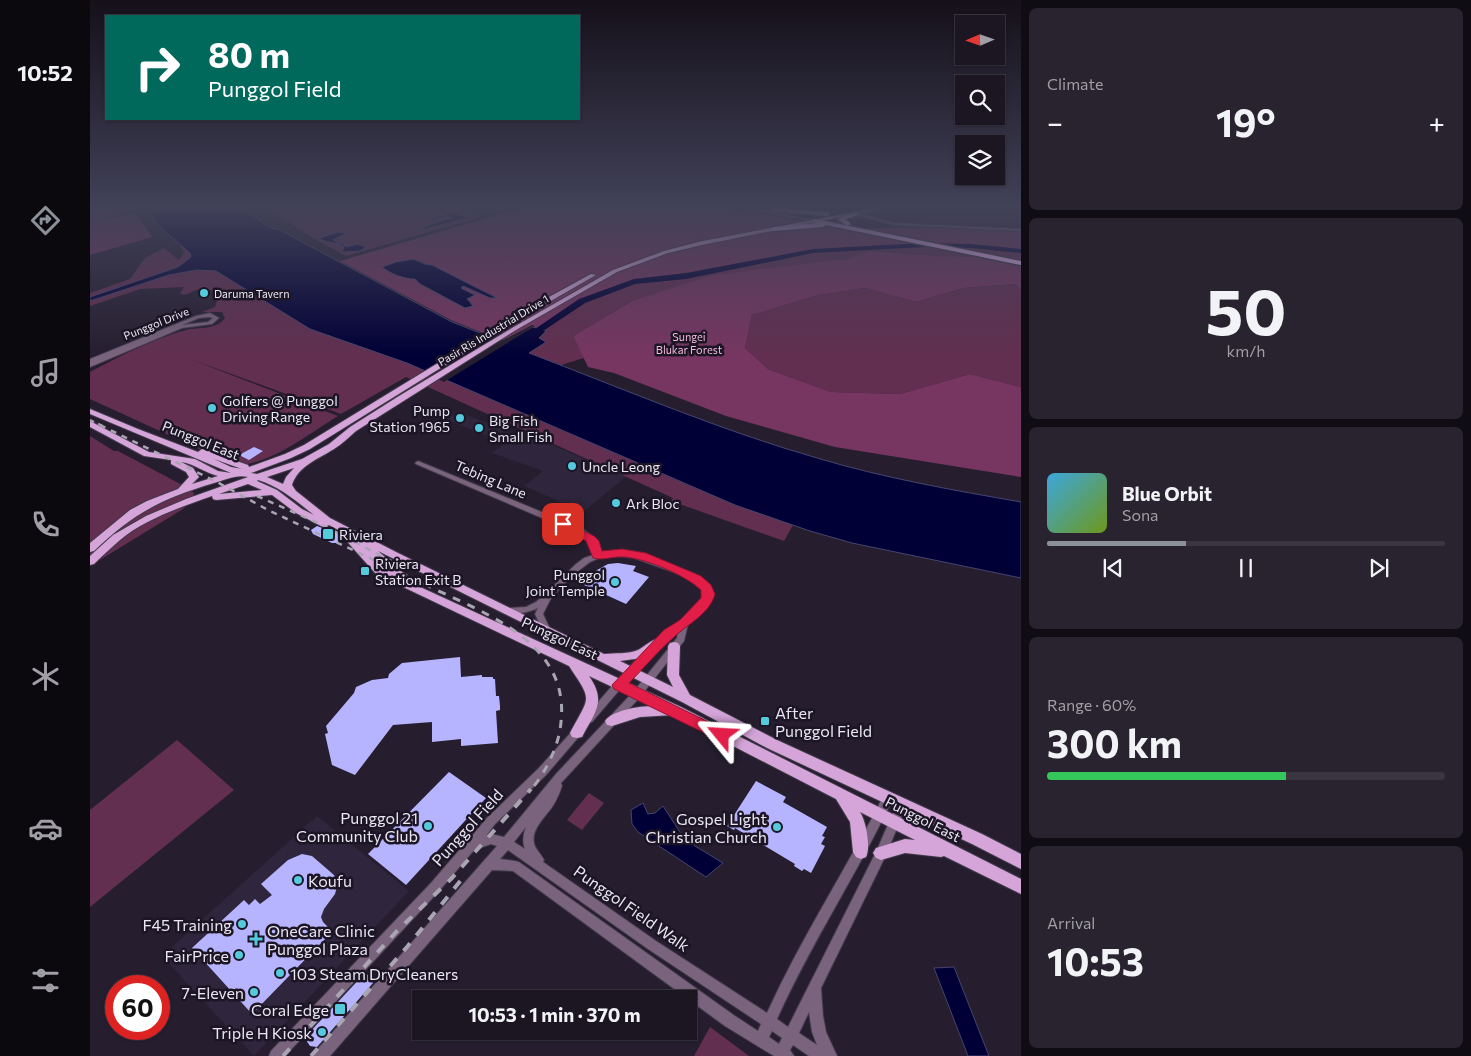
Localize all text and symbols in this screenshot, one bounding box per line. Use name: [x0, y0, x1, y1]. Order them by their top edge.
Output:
north arrow: [955, 15, 1005, 65]
map controls: [955, 15, 1005, 185]
text: 80 m: [208, 32, 290, 75]
icon: right: [125, 35, 190, 100]
text: 10:52: [17, 59, 73, 86]
text: Climate: [1047, 74, 1103, 93]
text: Punggol Field: [208, 75, 341, 102]
button: search: [955, 75, 1005, 125]
text: 19°: [1216, 98, 1276, 145]
text: −: [1047, 105, 1063, 139]
text: +: [1429, 105, 1445, 139]
button: layers: [955, 135, 1005, 185]
icon: directions: [28, 203, 63, 238]
text: 50: [1205, 269, 1287, 348]
marker: Daruma Tavern: [198, 287, 210, 299]
place label: Daruma Tavern: [214, 287, 290, 300]
street label: Pasir Ris Industrial Drive 1: [435, 292, 551, 368]
street label: Punggol Drive: [121, 304, 191, 342]
park label: Sungei Blukar Forest: [656, 330, 723, 356]
text: km/h: [1227, 341, 1265, 360]
icon: music: [28, 355, 63, 390]
place label: Golfers @ Punggol Driving Range: [222, 392, 338, 425]
marker: Golfers @ Punggol Driving Range: [206, 402, 218, 414]
place label: Pump Station 1965: [369, 402, 450, 435]
marker: Pump Station 1965: [454, 412, 466, 424]
place label: Big Fish Small Fish: [489, 412, 553, 445]
street label: Punggol East: [160, 417, 242, 463]
marker: Big Fish Small Fish: [473, 422, 485, 434]
street label: Tebing Lane: [453, 456, 529, 502]
place label: Uncle Leong: [582, 458, 661, 475]
marker: Uncle Leong: [566, 460, 578, 472]
text: Blue Orbit: [1122, 482, 1212, 505]
place label: Ark Bloc: [626, 495, 679, 512]
marker: Ark Bloc: [610, 497, 622, 509]
pin: [542, 503, 584, 545]
text: Sona: [1122, 505, 1158, 524]
icon: phone: [28, 507, 63, 542]
icon: arrive: [549, 510, 577, 538]
place label: Riviera: [339, 526, 383, 543]
marker: Riviera: [321, 527, 335, 541]
icon: previous: [1099, 554, 1127, 582]
icon: pause: [1232, 554, 1260, 582]
icon: next: [1365, 554, 1393, 582]
place label: Riviera Station Exit B: [375, 555, 461, 588]
marker: Riviera Station Exit B: [359, 565, 371, 577]
place label: Punggol Joint Temple: [526, 566, 605, 599]
marker: Punggol Joint Temple: [609, 576, 621, 588]
street label: Punggol East: [519, 613, 601, 663]
icon: climate: [28, 659, 63, 694]
text: Range · 60%: [1047, 695, 1136, 714]
place label: After Punggol Field: [775, 703, 872, 740]
position arrow: [695, 708, 747, 760]
marker: After Punggol Field: [759, 715, 771, 727]
text: 300 km: [1047, 719, 1182, 766]
street label: Punggol Field: [427, 785, 507, 869]
street label: Punggol East: [883, 793, 964, 845]
place label: Punggol 21 Community Club: [296, 808, 418, 845]
place label: Gospel Light Christian Church: [646, 809, 767, 846]
icon: car: [28, 811, 63, 846]
marker: Punggol 21 Community Club: [422, 820, 434, 832]
marker: Gospel Light Christian Church: [771, 821, 783, 833]
street label: Punggol Field Walk: [571, 861, 694, 955]
place label: Koufu: [308, 871, 352, 890]
marker: Koufu: [292, 874, 304, 886]
text: Arrival: [1047, 913, 1095, 932]
place label: F45 Training: [142, 915, 232, 934]
marker: F45 Training: [236, 918, 248, 930]
place label: OneCare Clinic Punggol Plaza: [267, 921, 375, 958]
marker: OneCare Clinic Punggol Plaza: [249, 932, 263, 946]
text: 10:53: [1047, 937, 1144, 984]
place label: FairPrice: [164, 946, 229, 965]
marker: FairPrice: [233, 949, 245, 961]
icon: filters: [28, 963, 63, 998]
place label: 103 Steam DryCleaners: [290, 964, 458, 983]
marker: 103 Steam DryCleaners: [274, 967, 286, 979]
speed limit sign: 60: [105, 975, 170, 1040]
place label: 7-Eleven: [181, 983, 244, 1002]
marker: 7-Eleven: [248, 986, 260, 998]
place label: Coral Edge: [251, 1000, 329, 1019]
marker: Coral Edge: [333, 1002, 347, 1016]
text: 10:53 · 1 min · 370 m: [468, 1003, 641, 1026]
place label: Triple H Kiosk: [212, 1023, 312, 1042]
marker: Triple H Kiosk: [316, 1026, 328, 1038]

